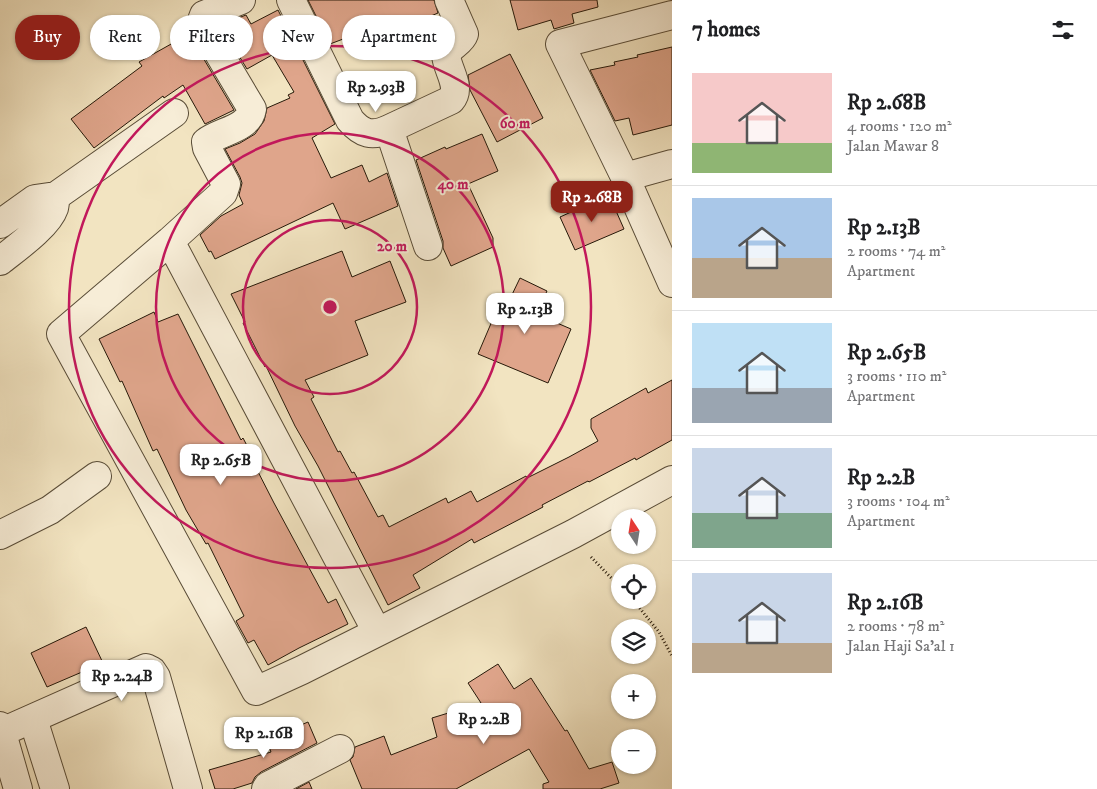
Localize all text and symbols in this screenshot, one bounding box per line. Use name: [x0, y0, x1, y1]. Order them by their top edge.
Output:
chip: Buy: [15, 15, 80, 60]
chip: Rent: [90, 15, 160, 60]
chip: Filters: [170, 15, 253, 60]
chip: New: [263, 15, 332, 60]
chip: Apartment: [342, 15, 455, 60]
icon: filters: [1049, 16, 1077, 44]
text: 7 homes: [692, 17, 760, 43]
pin: Rp 2.93B: [324, 70, 428, 113]
text: Rp 2.93B: [347, 77, 405, 97]
text: Rp 2.68B: [847, 90, 926, 116]
icon: home: [732, 93, 792, 153]
text: 60 m: [500, 114, 531, 133]
text: 4 rooms · 120 m²: [847, 116, 952, 136]
text: Jalan Mawar 8: [847, 136, 939, 156]
text: 40 m: [436, 175, 469, 194]
pin: Rp 2.68B: [540, 180, 644, 223]
text: Rp 2.68B: [562, 187, 622, 207]
text: Rp 2.13B: [847, 215, 920, 241]
icon: home: [732, 218, 792, 278]
text: 20 m: [377, 237, 408, 256]
text: 2 rooms · 74 m²: [847, 241, 945, 261]
text: Apartment: [847, 261, 915, 281]
pin: Rp 2.13B: [473, 292, 577, 335]
centre of rings: [321, 298, 339, 316]
text: Rp 2.13B: [497, 299, 553, 319]
text: Rp 2.65B: [847, 340, 926, 366]
icon: home: [732, 343, 792, 403]
text: 3 rooms · 110 m²: [847, 366, 946, 386]
text: Apartment: [847, 386, 915, 406]
pin: Rp 2.65B: [169, 444, 273, 486]
text: Rp 2.65B: [191, 450, 251, 470]
text: Rp 2.2B: [847, 465, 915, 491]
icon: home: [732, 468, 792, 528]
text: 3 rooms · 104 m²: [847, 491, 950, 511]
north arrow: [611, 509, 656, 554]
map controls: [611, 509, 656, 774]
text: Apartment: [847, 511, 915, 531]
button: locate: [611, 564, 656, 609]
text: Rp 2.16B: [847, 590, 923, 616]
icon: home: [732, 593, 792, 653]
text: 2 rooms · 78 m²: [847, 616, 944, 636]
button: layers: [611, 619, 656, 664]
text: Jalan Haji Sa'al 1: [847, 636, 955, 656]
pin: Rp 2.24B: [70, 660, 174, 702]
text: Rp 2.24B: [91, 666, 153, 686]
button: +: [611, 674, 656, 719]
pin: Rp 2.2B: [438, 702, 530, 745]
text: Rp 2.2B: [458, 709, 510, 729]
pin: Rp 2.16B: [212, 716, 316, 759]
text: Rp 2.16B: [235, 723, 293, 743]
button: −: [611, 729, 656, 774]

